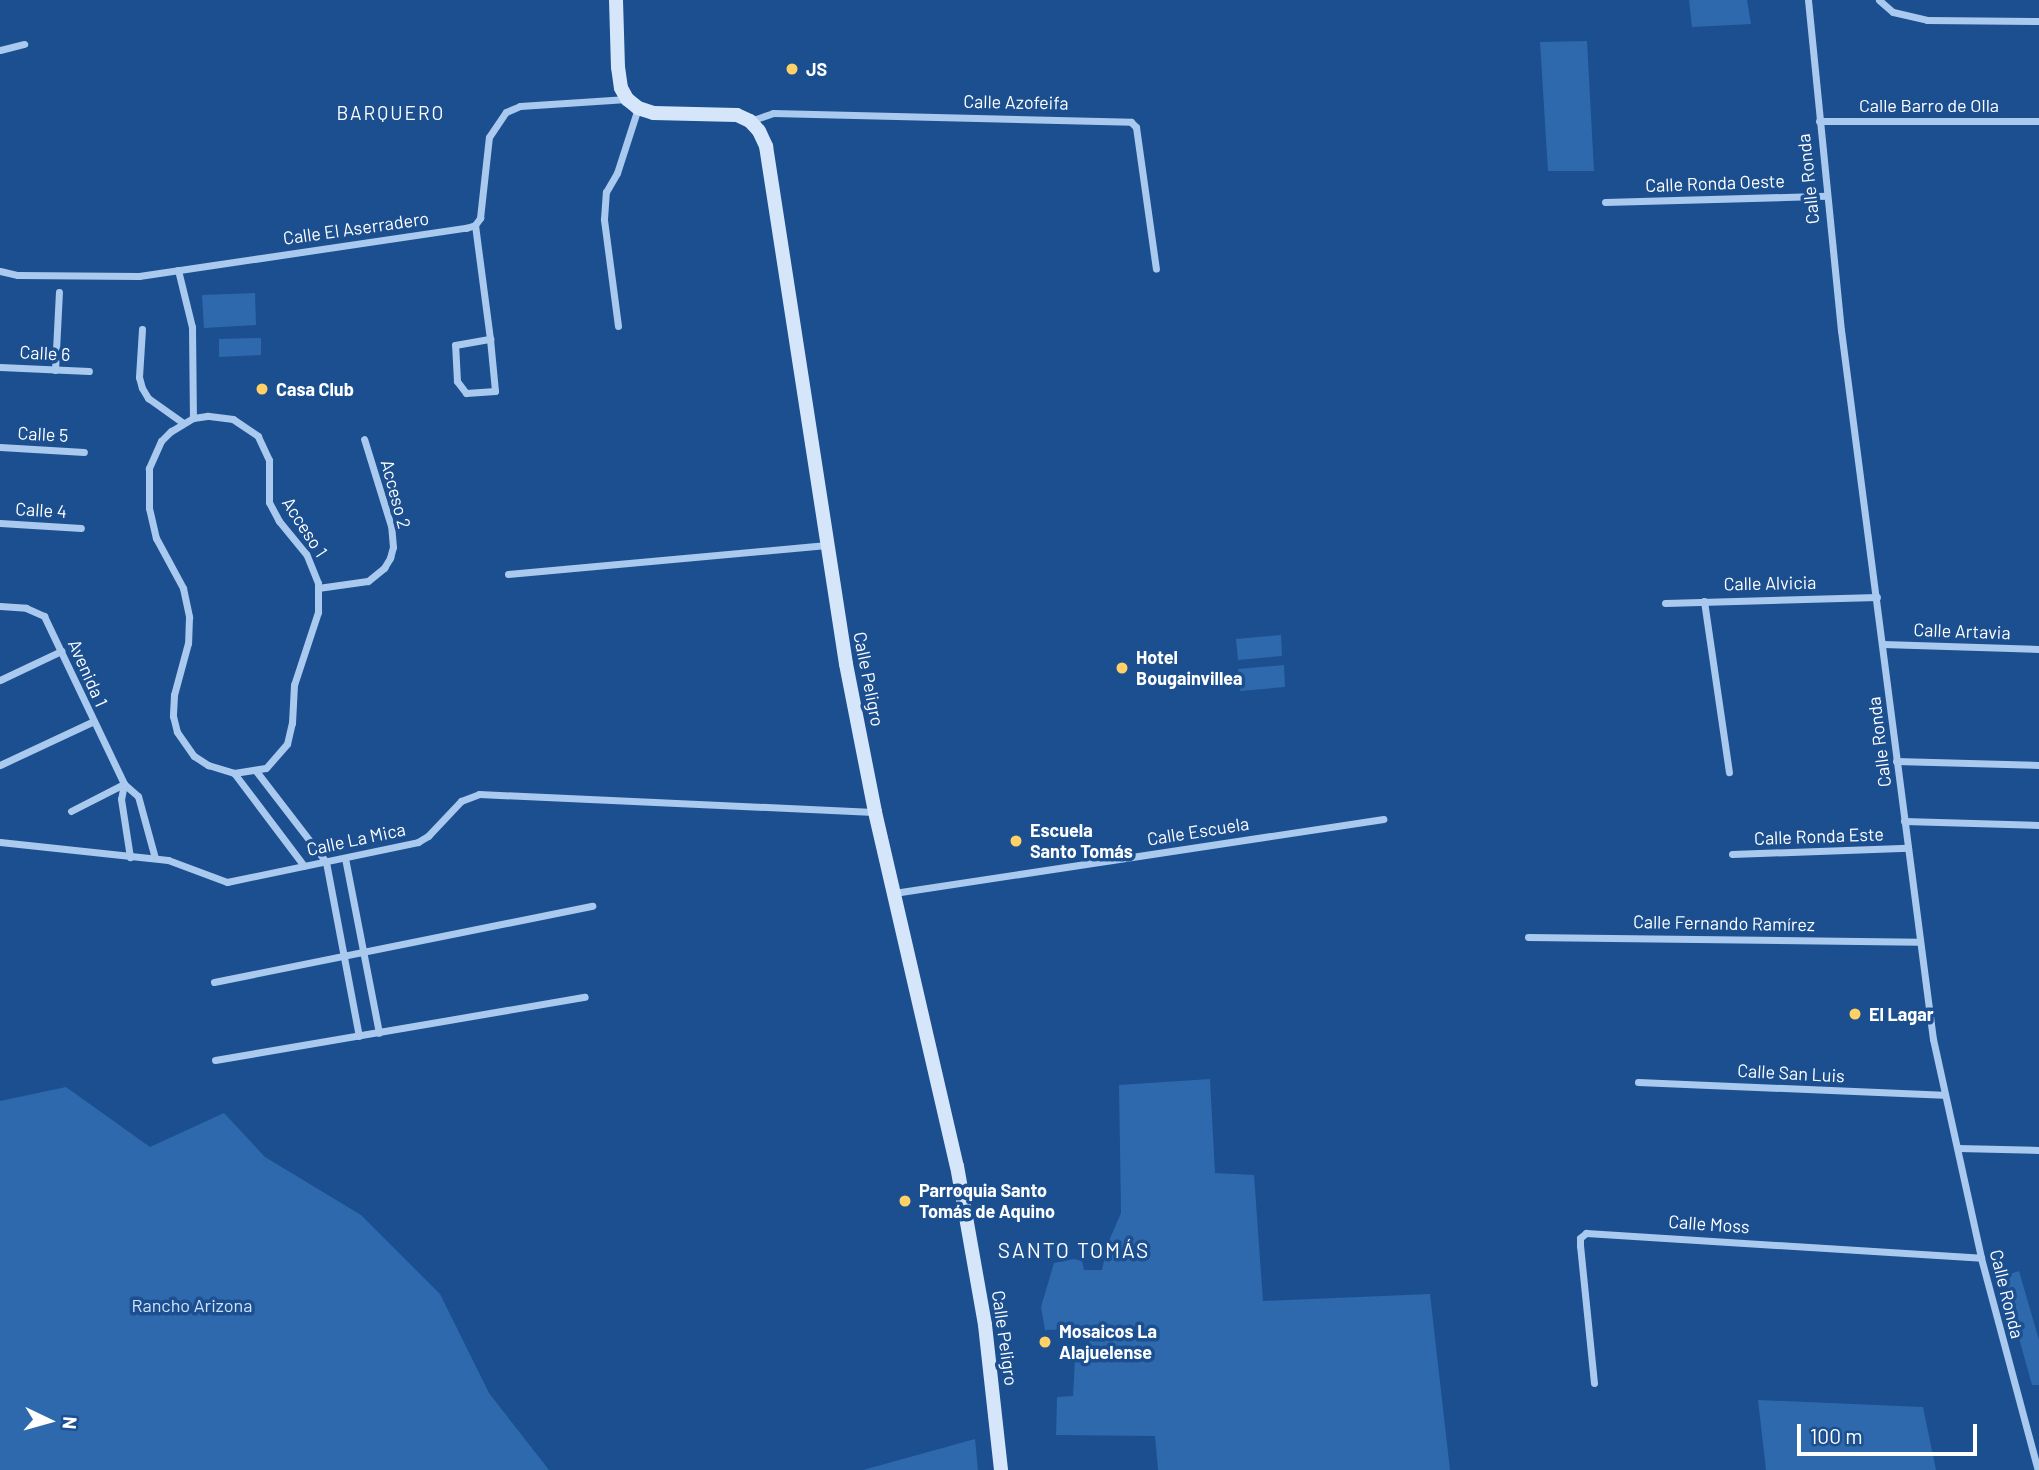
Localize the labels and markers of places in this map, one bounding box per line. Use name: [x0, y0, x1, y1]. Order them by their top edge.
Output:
place label: JS: [806, 58, 827, 80]
marker: JS: [784, 61, 800, 77]
place label: Casa Club: [276, 378, 354, 400]
marker: Casa Club: [254, 381, 270, 397]
place label: Hotel Bougainvillea: [1136, 647, 1243, 690]
marker: Hotel Bougainvillea: [1114, 660, 1130, 676]
place label: Escuela Santo Tomás: [1030, 820, 1133, 862]
marker: Escuela Santo Tomás: [1008, 833, 1024, 849]
place label: El Lagar: [1869, 1003, 1934, 1025]
marker: El Lagar: [1847, 1006, 1863, 1022]
place label: Parroquia Santo Tomás de Aquino: [919, 1180, 1055, 1222]
marker: Parroquia Santo Tomás de Aquino: [897, 1193, 913, 1209]
place label: Mosaicos La Alajuelense: [1059, 1321, 1157, 1364]
marker: Mosaicos La Alajuelense: [1037, 1334, 1053, 1350]

